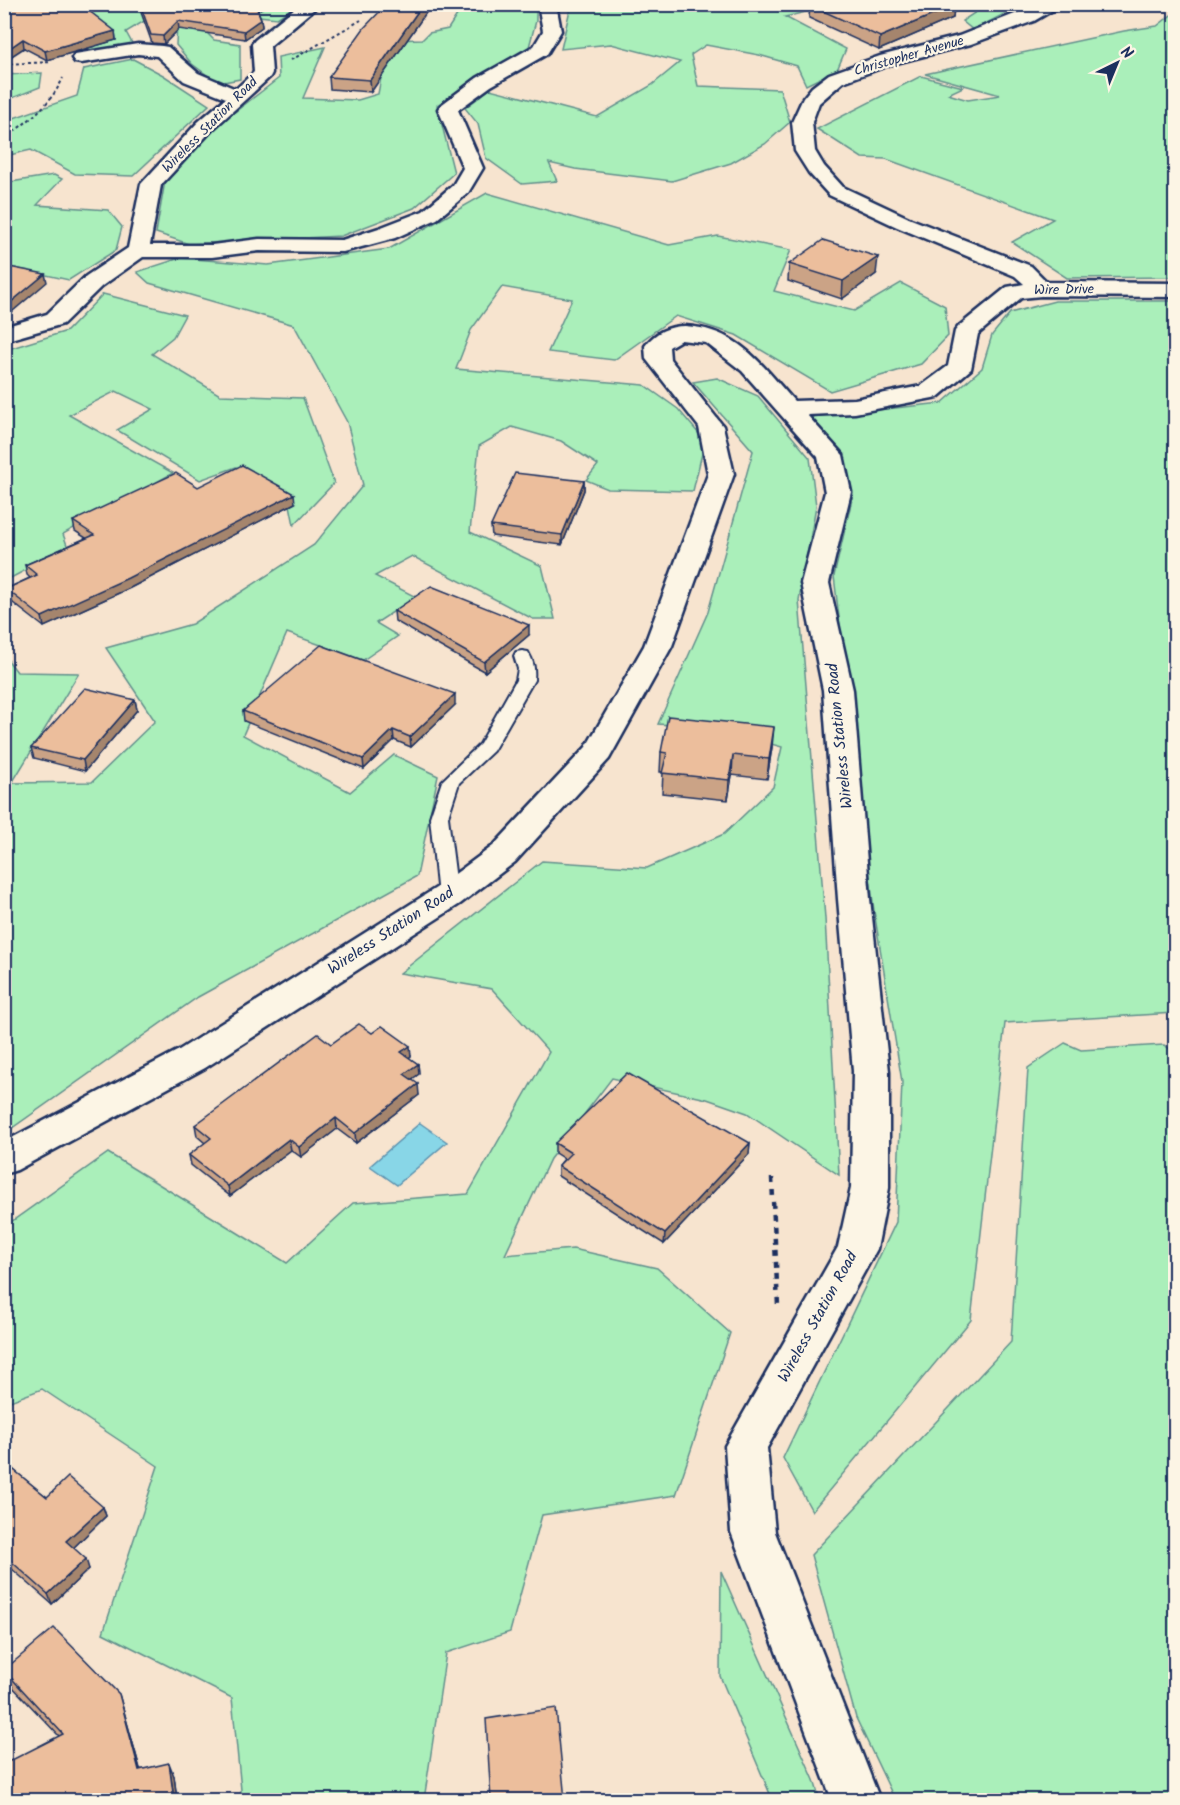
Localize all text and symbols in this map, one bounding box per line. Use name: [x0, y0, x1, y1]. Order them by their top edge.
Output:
street label: Christopher Avenue: [851, 30, 967, 82]
north arrow: [1087, 33, 1147, 93]
text: N: [1114, 41, 1138, 66]
street label: Wireless Station Road: [157, 71, 264, 178]
street label: Wire Drive: [1034, 278, 1095, 302]
street label: Wireless Station Road: [820, 661, 860, 810]
street label: Wireless Station Road: [323, 880, 460, 981]
street label: Wireless Station Road: [772, 1246, 865, 1387]

